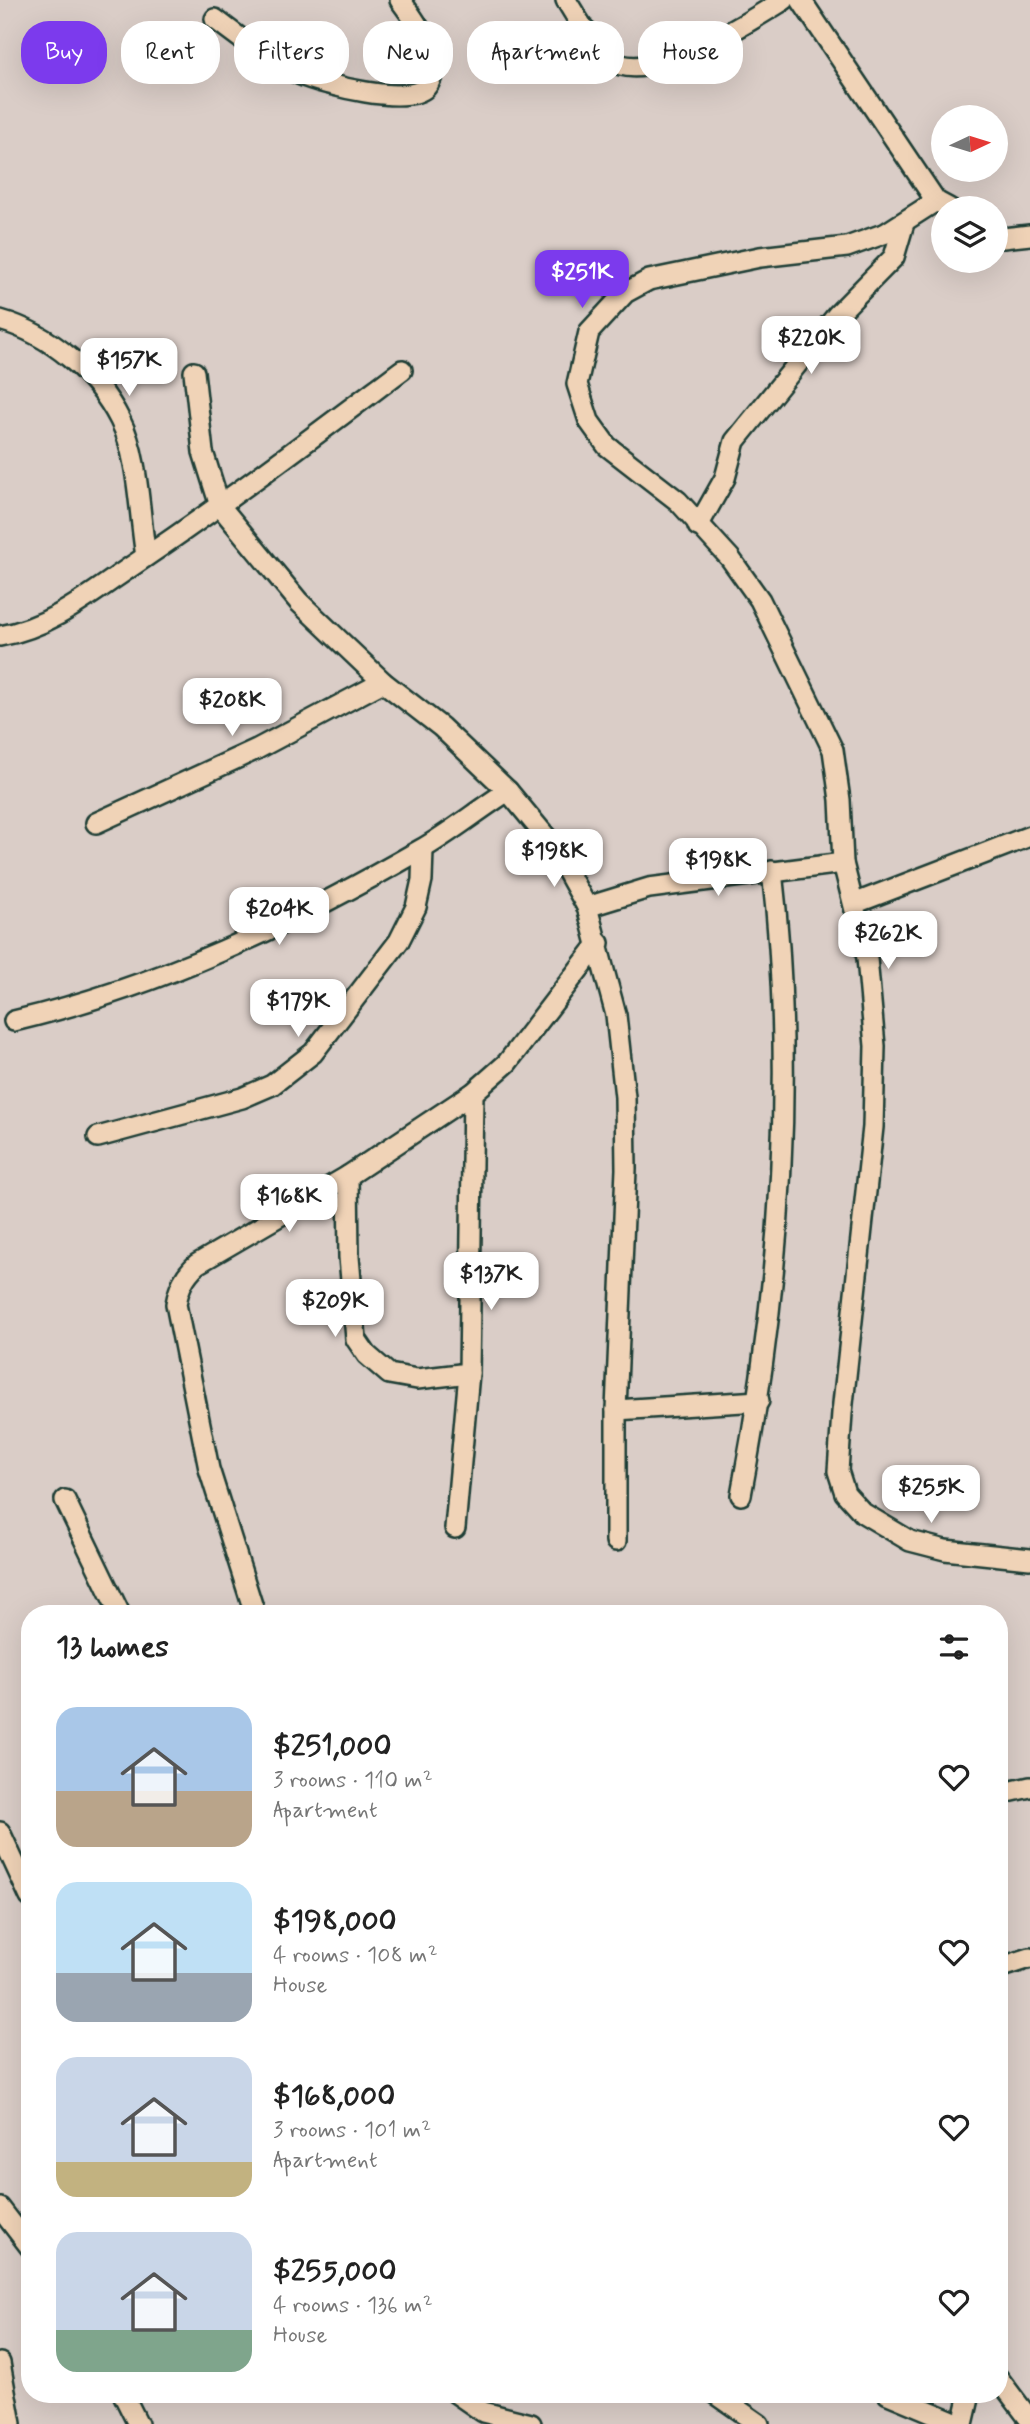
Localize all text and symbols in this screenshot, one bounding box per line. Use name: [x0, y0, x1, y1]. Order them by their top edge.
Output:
chip: Buy: [21, 21, 107, 84]
chip: Rent: [121, 21, 220, 84]
chip: Filters: [234, 21, 349, 84]
chip: New: [363, 21, 453, 84]
chip: Apartment: [467, 21, 624, 84]
chip: House: [638, 21, 743, 84]
north arrow: [931, 105, 1008, 182]
map controls: [931, 105, 1008, 273]
button: layers: [931, 196, 1008, 273]
pin: $251K: [533, 250, 631, 310]
text: $251K: [551, 258, 613, 288]
pin: $220K: [762, 316, 860, 376]
text: $220K: [778, 324, 845, 354]
pin: $157K: [80, 338, 178, 398]
text: $157K: [96, 346, 162, 376]
pin: $208K: [183, 678, 281, 738]
text: $208K: [199, 686, 265, 716]
pin: $198K: [505, 830, 603, 889]
text: $198K: [521, 837, 587, 867]
pin: $198K: [669, 838, 767, 898]
text: $198K: [685, 846, 751, 876]
pin: $204K: [230, 888, 328, 947]
text: $204K: [245, 895, 313, 925]
pin: $262K: [839, 912, 937, 971]
text: $262K: [854, 919, 922, 949]
pin: $179K: [249, 979, 347, 1039]
text: $179K: [266, 987, 330, 1017]
pin: $168K: [240, 1174, 338, 1234]
text: $168K: [256, 1182, 322, 1212]
pin: $137K: [442, 1252, 540, 1312]
text: $137K: [460, 1260, 522, 1290]
pin: $209K: [286, 1280, 384, 1339]
text: $209K: [302, 1287, 368, 1317]
pin: $255K: [882, 1466, 980, 1525]
text: $255K: [898, 1473, 964, 1503]
text: 13 homes: [56, 1628, 169, 1667]
icon: filters: [935, 1628, 973, 1666]
text: $251,000: [273, 1727, 391, 1766]
icon: home: [112, 1735, 196, 1819]
icon: heart: [935, 1758, 973, 1796]
text: 3 rooms · 110 m²: [273, 1766, 433, 1796]
text: Apartment: [273, 1796, 378, 1826]
text: $198,000: [273, 1902, 397, 1941]
icon: home: [112, 1910, 196, 1994]
icon: heart: [935, 1933, 973, 1971]
text: 4 rooms · 108 m²: [273, 1941, 438, 1971]
text: House: [273, 1971, 327, 2001]
text: $168,000: [273, 2077, 395, 2116]
icon: home: [112, 2085, 196, 2169]
icon: heart: [935, 2108, 973, 2146]
text: 3 rooms · 101 m²: [273, 2116, 431, 2146]
text: Apartment: [273, 2146, 378, 2176]
text: $255,000: [273, 2252, 396, 2291]
icon: home: [112, 2260, 196, 2344]
icon: heart: [935, 2283, 973, 2321]
text: 4 rooms · 136 m²: [273, 2291, 433, 2321]
text: House: [273, 2321, 327, 2351]

